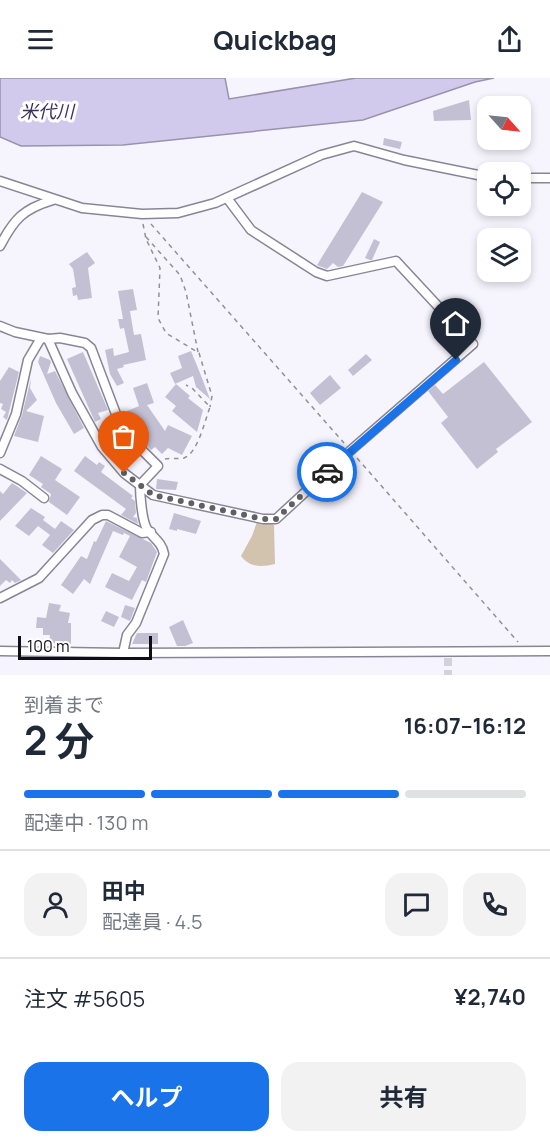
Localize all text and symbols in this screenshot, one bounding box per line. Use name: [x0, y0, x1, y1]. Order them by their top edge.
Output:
text: Quickbag: [213, 21, 337, 58]
icon: menu: [24, 23, 57, 56]
icon: share: [493, 23, 526, 56]
north arrow: [477, 96, 531, 150]
map controls: [477, 96, 531, 282]
water label: 米代川: [20, 99, 76, 123]
button: locate: [477, 162, 531, 216]
button: layers: [477, 228, 531, 282]
pin: [430, 298, 481, 360]
icon: home: [439, 307, 472, 340]
pin: [98, 411, 149, 473]
icon: bag: [107, 420, 140, 453]
courier: [297, 442, 357, 502]
icon: car: [311, 456, 344, 489]
scale bar: [18, 633, 152, 660]
text: 100 m: [27, 635, 70, 657]
text: 到着まで: [24, 691, 104, 718]
text: 16:07–16:12: [404, 711, 526, 741]
text: 2 分: [24, 713, 94, 767]
text: 配達中 · 130 m: [24, 809, 149, 836]
button: person: [24, 873, 87, 936]
button: chat: [385, 873, 448, 936]
button: phone: [463, 873, 526, 936]
text: 田中: [102, 876, 146, 906]
text: 配達員 · 4.5: [102, 908, 203, 935]
text: ¥2,740: [454, 982, 526, 1012]
text: 注文 #5605: [24, 984, 145, 1014]
button: ヘルプ: [24, 1062, 269, 1131]
button: 共有: [281, 1062, 526, 1131]

